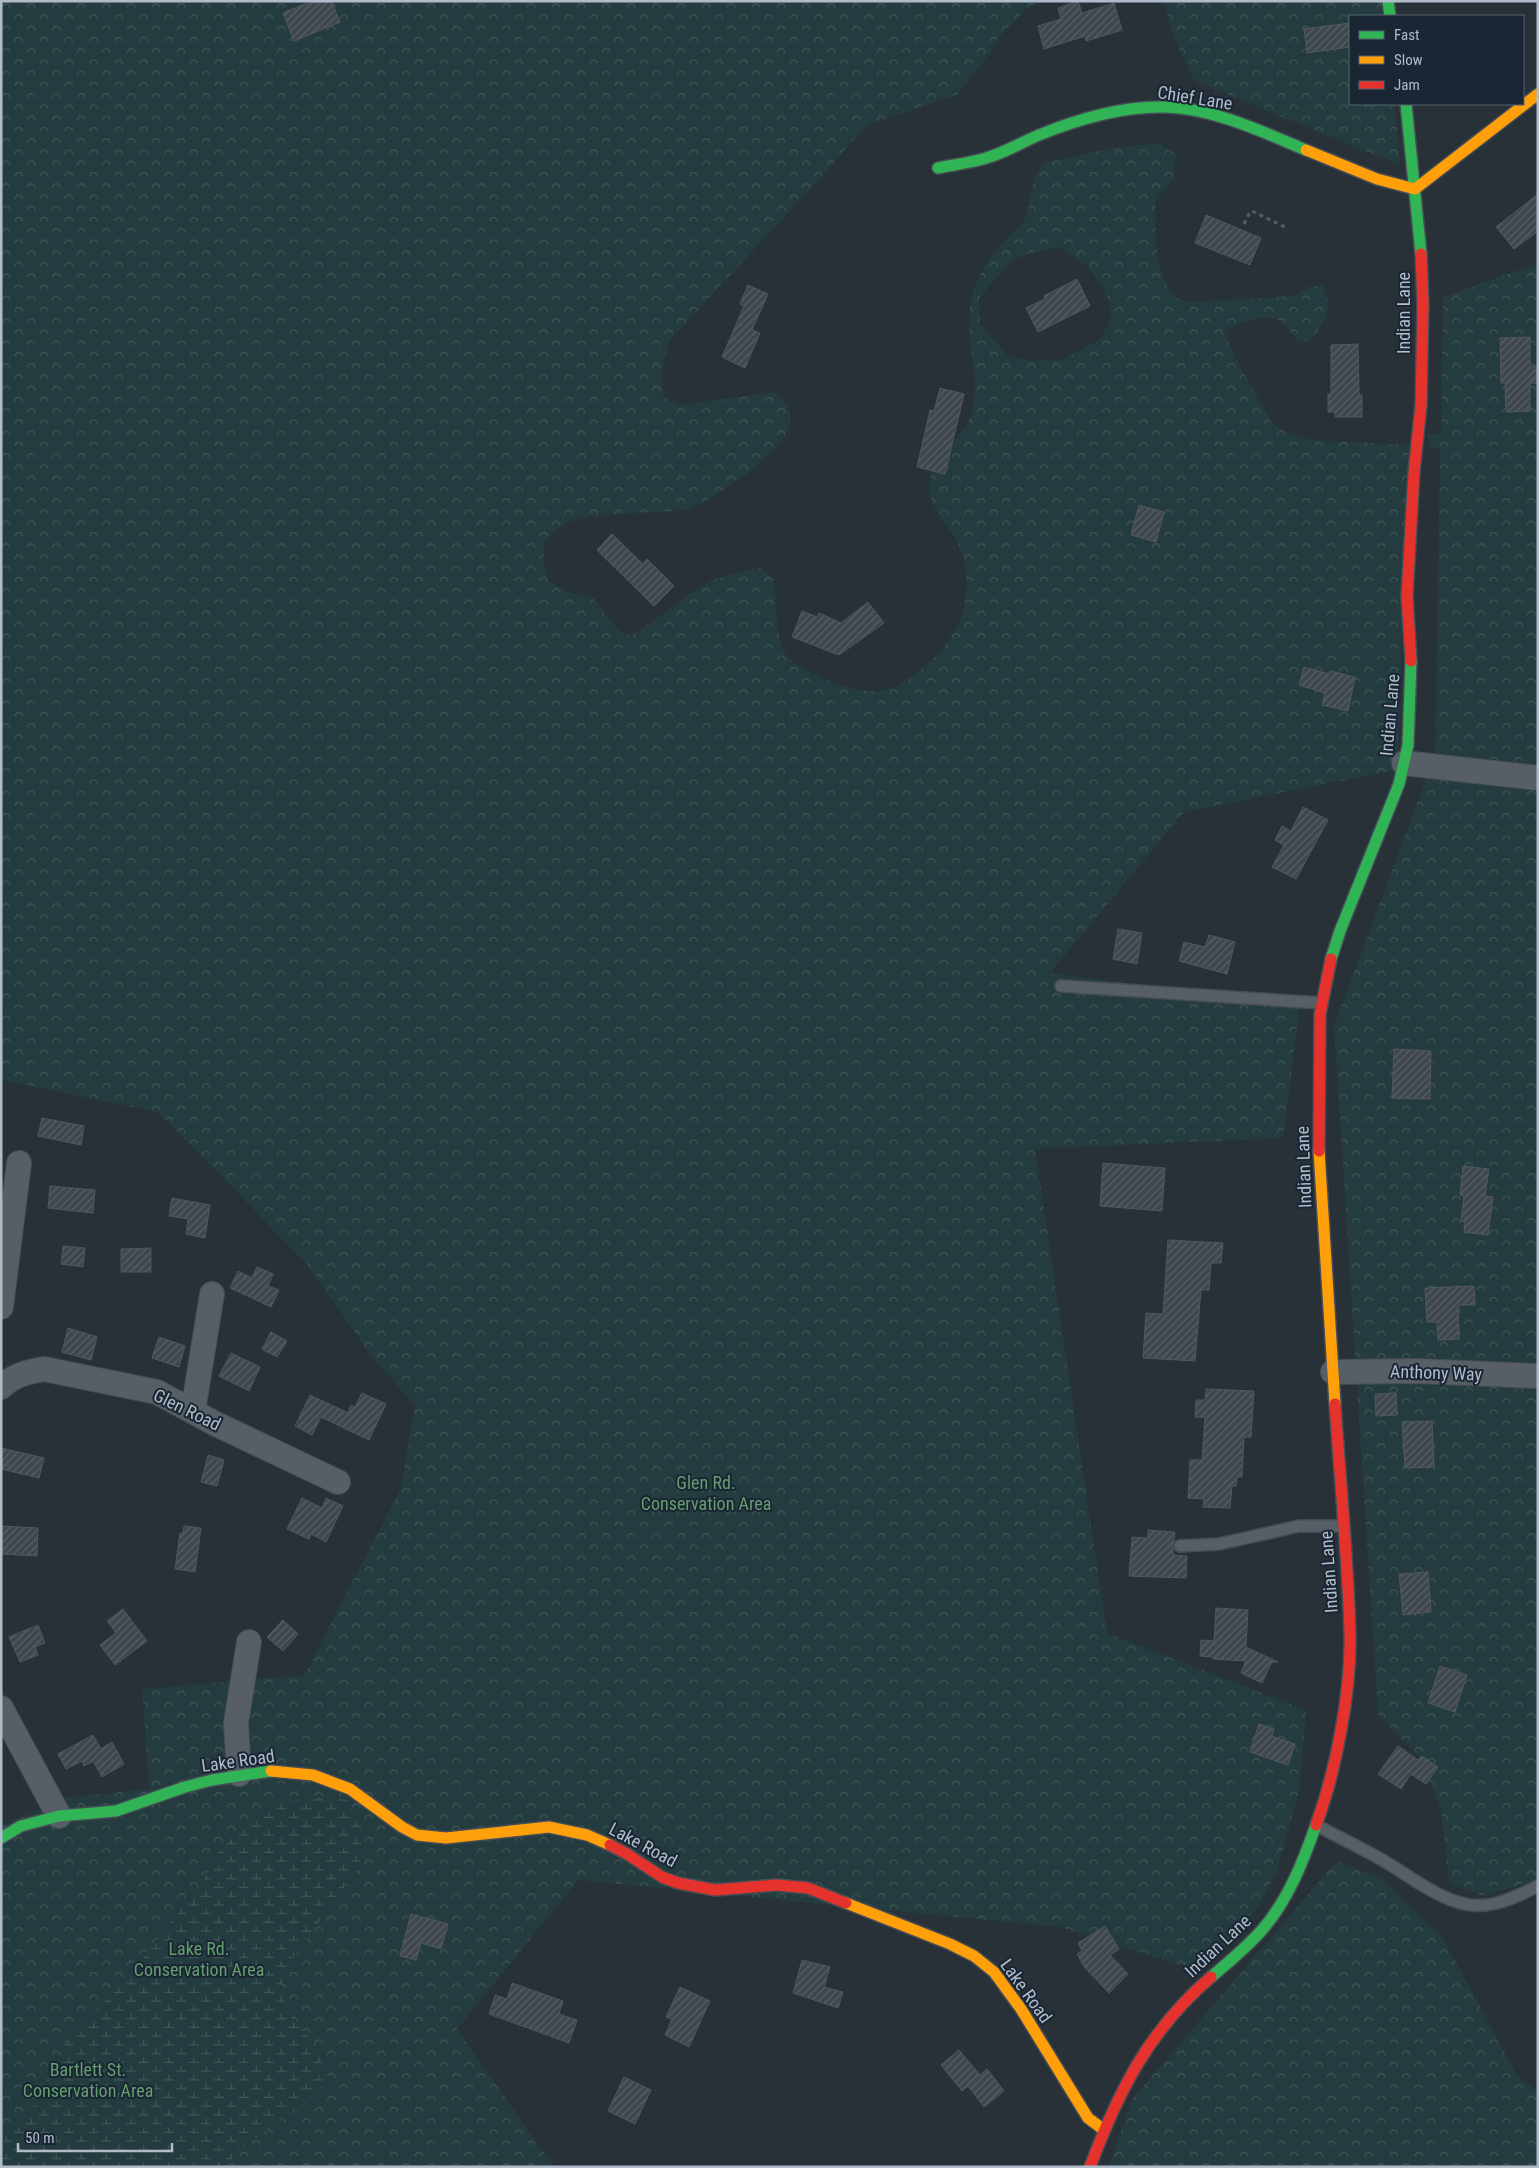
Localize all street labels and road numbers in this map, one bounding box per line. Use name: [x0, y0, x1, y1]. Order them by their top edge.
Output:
street label: Chief Lane: [1156, 81, 1234, 114]
street label: Indian Lane: [1393, 272, 1414, 354]
street label: Indian Lane: [1375, 673, 1404, 757]
street label: Indian Lane: [1292, 1126, 1315, 1208]
street label: Anthony Way: [1390, 1360, 1483, 1385]
street label: Glen Road: [150, 1384, 224, 1435]
street label: Indian Lane: [1315, 1530, 1342, 1614]
street label: Lake Road: [200, 1745, 276, 1776]
street label: Lake Road: [606, 1818, 681, 1871]
street label: Indian Lane: [1180, 1910, 1255, 1981]
street label: Lake Road: [996, 1955, 1057, 2027]

